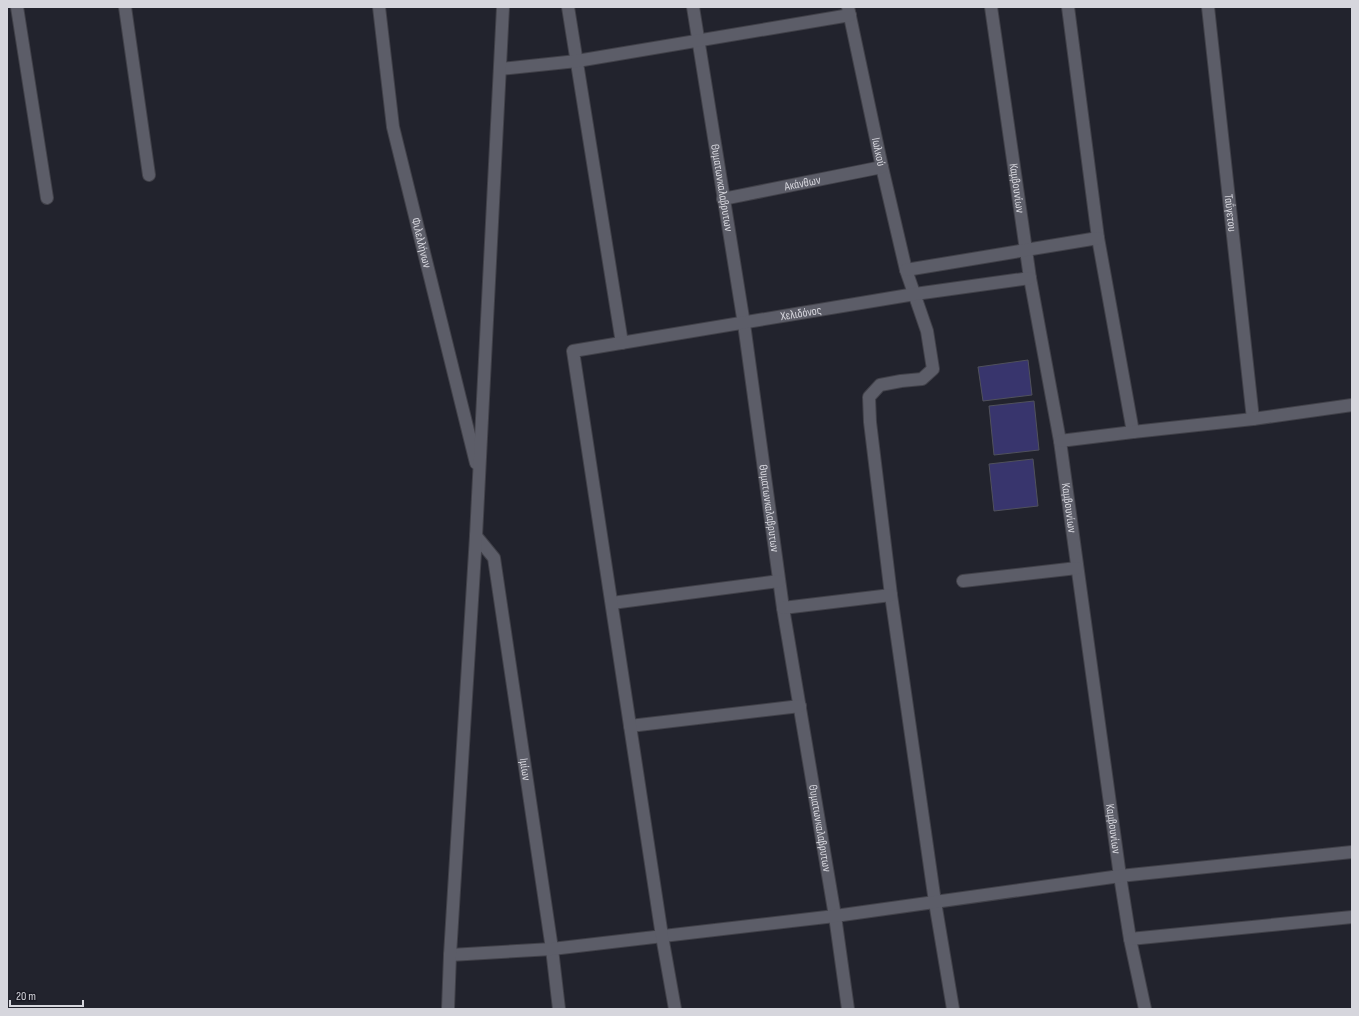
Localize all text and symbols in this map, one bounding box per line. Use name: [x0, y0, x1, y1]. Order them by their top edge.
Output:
street label: Ιωλκού: [868, 136, 889, 167]
street label: Θυματωνκαλαβρυτων: [708, 143, 737, 233]
street label: Καμβουνίων: [1006, 162, 1028, 214]
street label: Ακάνθων: [782, 172, 822, 194]
street label: Ταΰγετου: [1221, 193, 1240, 232]
street label: Φιλελλήνων: [408, 216, 435, 270]
street label: Χελιδόνος: [778, 302, 823, 324]
street label: Θυματωνκαλαβρυτων: [756, 463, 783, 553]
street label: Καμβουνίων: [1058, 482, 1080, 534]
street label: Ιμίων: [516, 757, 534, 782]
street label: Θυματωνκαλαβρυτων: [805, 783, 835, 873]
street label: Καμβουνίων: [1103, 803, 1124, 855]
scale bar: [10, 982, 83, 1008]
text: 20 m: [16, 989, 36, 1004]

